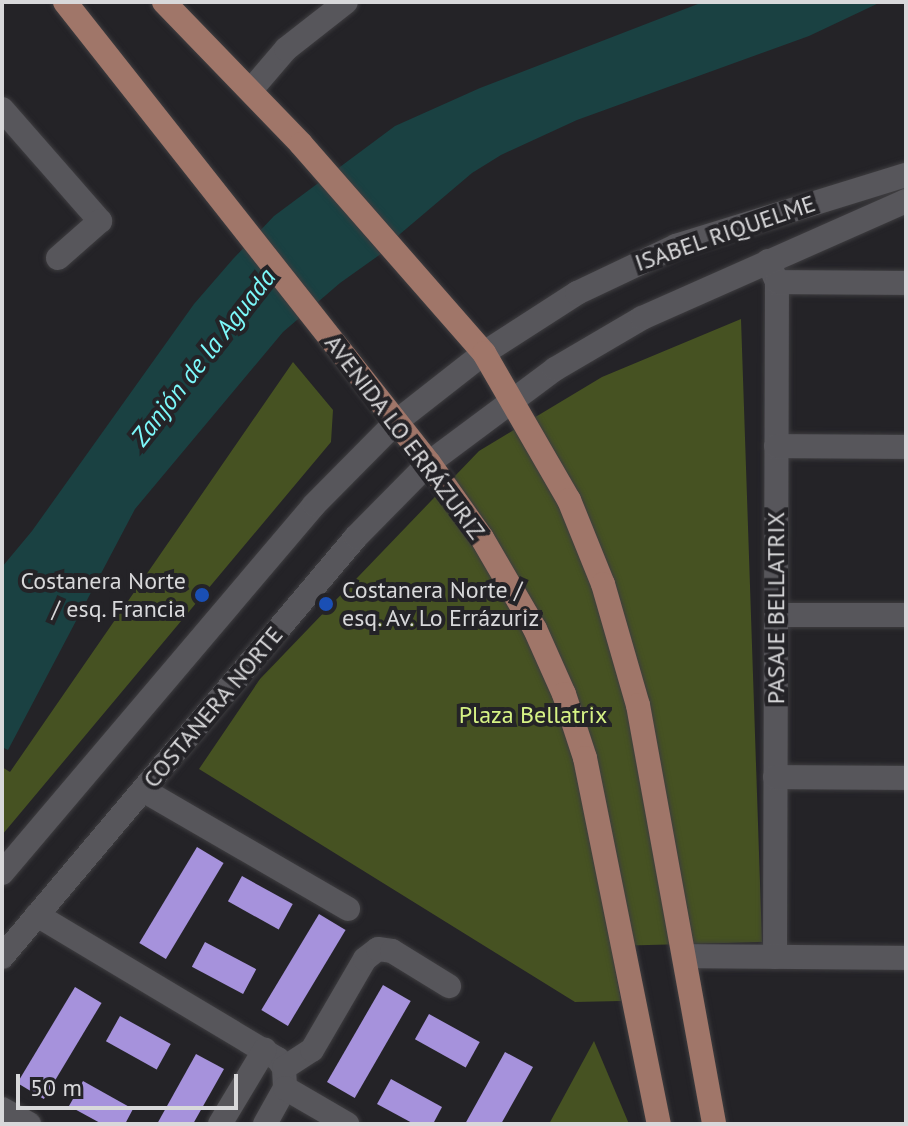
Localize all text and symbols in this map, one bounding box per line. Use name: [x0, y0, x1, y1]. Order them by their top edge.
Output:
street label: ISABEL RIQUELME: [631, 188, 819, 278]
water label: Zanjón de la Aguada: [124, 262, 282, 452]
street label: AVENIDA LO ERRÁZURIZ: [318, 329, 492, 545]
street label: PASAJE BELLATRIX: [762, 512, 790, 704]
place label: Costanera Norte / esq. Francia: [20, 567, 186, 623]
place label: Costanera Norte / esq. Av. Lo Errázuriz: [342, 576, 544, 632]
marker: Costanera Norte / esq. Francia: [193, 586, 211, 604]
marker: Costanera Norte / esq. Av. Lo Errázuriz: [317, 595, 335, 613]
street label: COSTANERA NORTE: [137, 620, 289, 794]
park label: Plaza Bellatrix: [459, 701, 607, 729]
scale bar: [20, 1058, 242, 1108]
text: 50 m: [30, 1072, 82, 1103]

